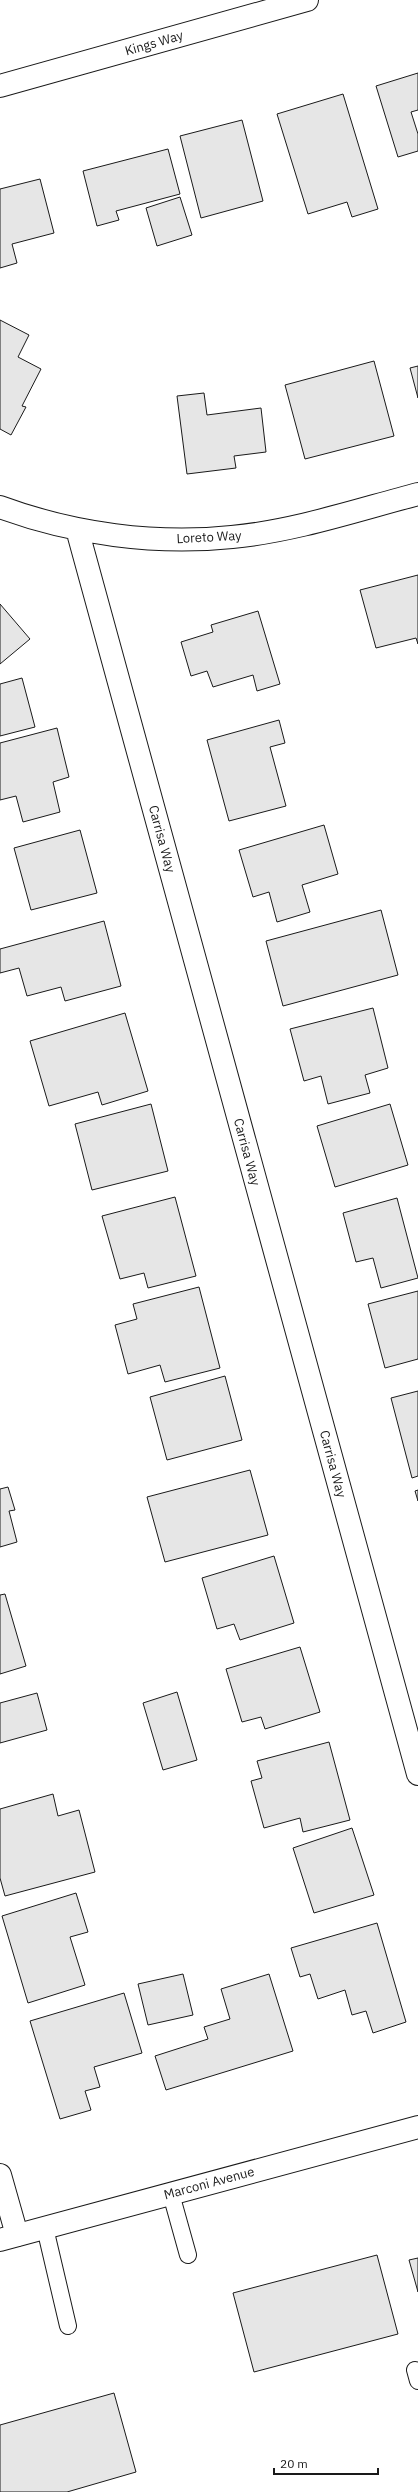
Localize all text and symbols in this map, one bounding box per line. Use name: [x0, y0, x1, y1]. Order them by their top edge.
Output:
street label: Kings Way: [123, 26, 186, 59]
street label: Loreto Way: [176, 527, 243, 547]
street label: Carrisa Way: [145, 803, 179, 875]
street label: Carrisa Way: [230, 1116, 264, 1188]
street label: Carrisa Way: [316, 1428, 350, 1500]
street label: Marconi Avenue: [162, 2163, 256, 2203]
scale bar: [274, 2450, 378, 2476]
text: 20 m: [280, 2456, 308, 2471]

